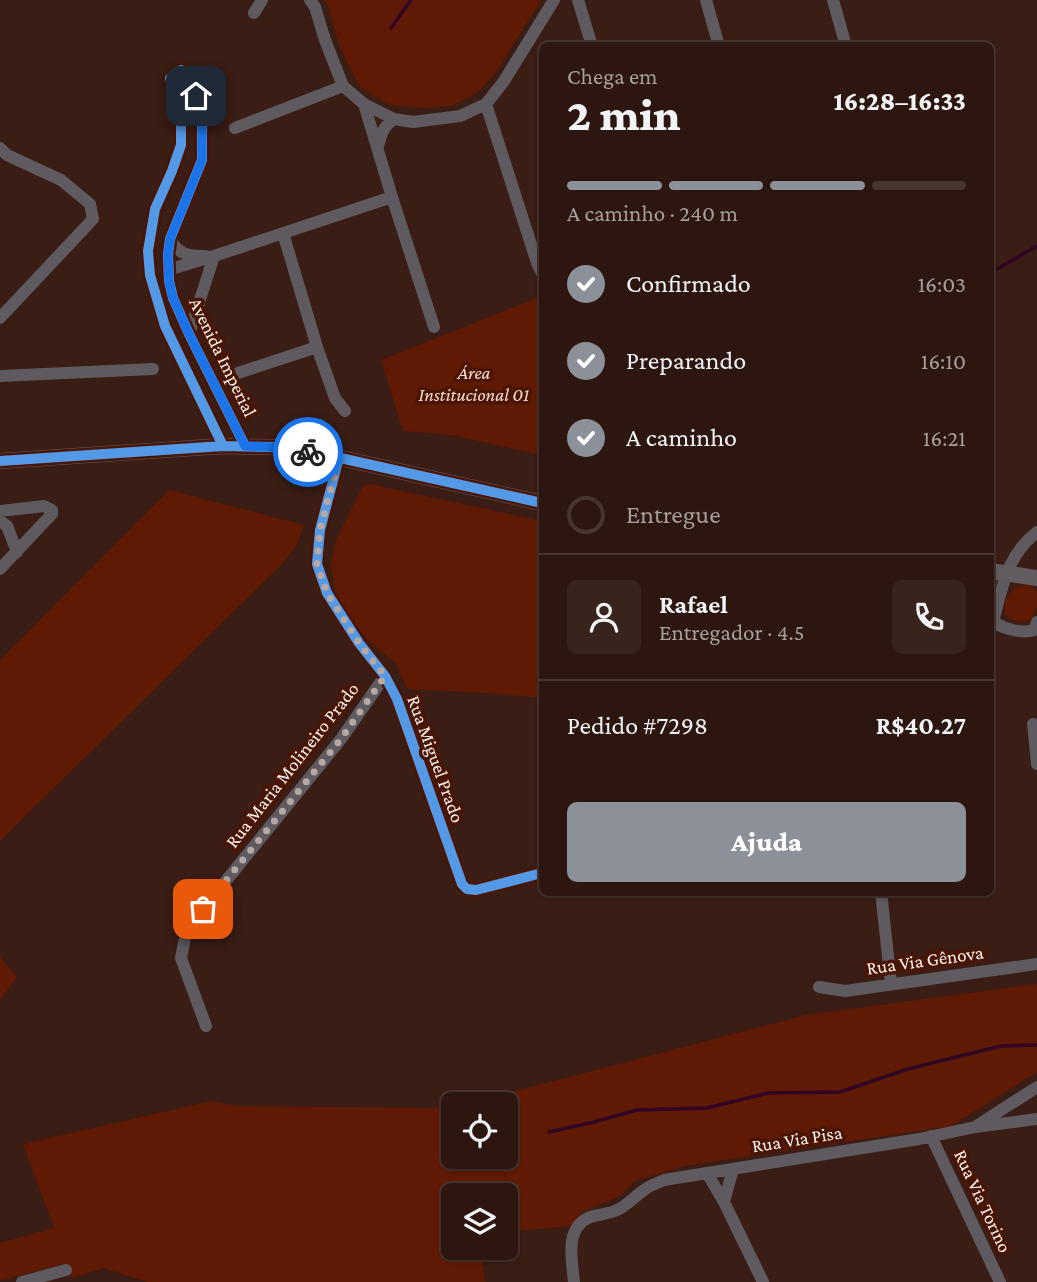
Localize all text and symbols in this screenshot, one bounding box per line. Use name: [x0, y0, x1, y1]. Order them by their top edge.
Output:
text: Chega em: [567, 63, 658, 89]
pin: [166, 66, 226, 126]
icon: home: [177, 77, 215, 115]
text: 16:28–16:33: [834, 87, 966, 116]
text: 2 min: [567, 89, 681, 140]
text: A caminho · 240 m: [567, 200, 738, 226]
icon: check: [567, 265, 605, 303]
text: Confirmado: [626, 269, 751, 298]
text: 16:03: [918, 271, 966, 297]
street label: Avenida Imperial: [185, 294, 261, 420]
icon: check: [567, 342, 605, 380]
text: Preparando: [626, 346, 746, 375]
text: 16:10: [921, 348, 966, 374]
park label: Área Institucional 01: [419, 362, 529, 405]
courier: [273, 417, 343, 487]
icon: check: [567, 419, 605, 457]
text: A caminho: [626, 423, 737, 452]
text: 16:21: [923, 425, 966, 451]
icon: bike: [289, 433, 327, 471]
text: Entregue: [626, 500, 721, 529]
button: person: [567, 580, 641, 654]
button: phone: [892, 580, 966, 654]
text: Rafael: [659, 590, 728, 619]
text: Entregador · 4.5: [659, 619, 805, 645]
street label: Rua Maria Molineiro Prado: [221, 678, 363, 852]
street label: Rua Miguel Prado: [403, 693, 469, 825]
text: Pedido #7298: [567, 711, 708, 740]
text: R$40.27: [876, 711, 966, 740]
button: Ajuda: [567, 802, 966, 882]
pin: [173, 879, 233, 939]
icon: bag: [184, 890, 222, 928]
street label: Rua Via Gênova: [865, 941, 985, 979]
map controls: [441, 1092, 518, 1260]
button: locate: [441, 1092, 518, 1169]
street label: Rua Via Pisa: [750, 1121, 844, 1157]
street label: Rua Via Torino: [950, 1146, 1016, 1256]
button: layers: [441, 1183, 518, 1260]

